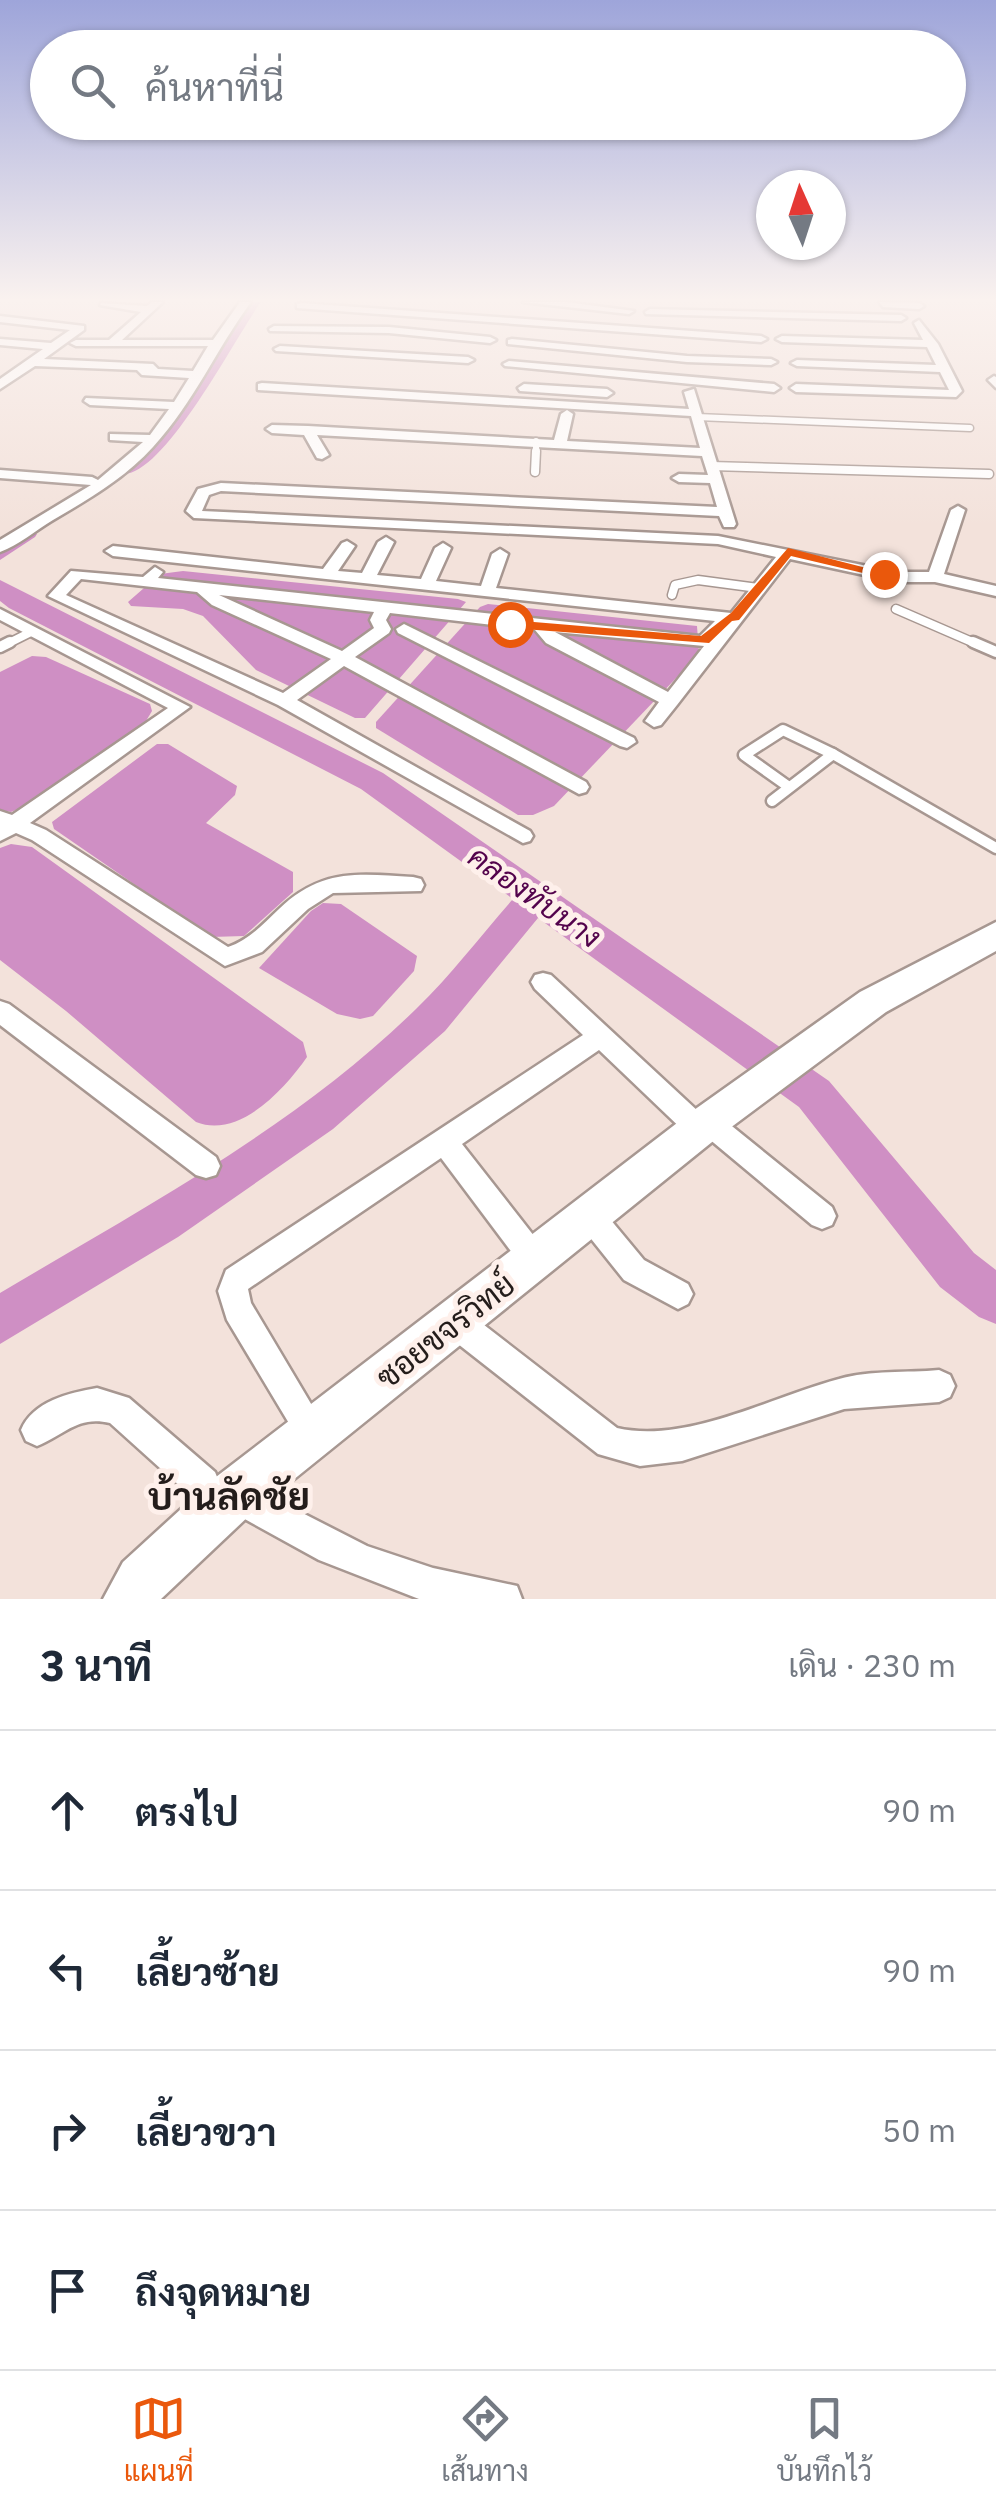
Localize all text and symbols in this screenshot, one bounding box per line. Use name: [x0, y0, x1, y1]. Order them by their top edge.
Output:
search box: [30, 30, 966, 140]
icon: search: [65, 58, 120, 113]
text: ค้นหาที่นี่: [145, 62, 284, 111]
north arrow: [756, 170, 846, 260]
route end: [862, 552, 908, 598]
route start: [488, 602, 534, 648]
water label: คลองทับนาง: [461, 836, 609, 956]
street label: ซอยขจรวิทย์: [367, 1263, 523, 1397]
district label: บ้านลัดชัย: [148, 1471, 310, 1520]
text: 3 นาที: [40, 1638, 152, 1693]
text: เดิน · 230 m: [788, 1644, 956, 1686]
icon: ahead: [40, 1783, 95, 1838]
text: ตรงไป: [135, 1787, 239, 1836]
text: 90 m: [882, 1789, 956, 1831]
icon: left: [40, 1943, 95, 1998]
text: เลี้ยวซ้าย: [135, 1947, 280, 1996]
text: 90 m: [882, 1949, 956, 1991]
icon: right: [40, 2103, 95, 2158]
text: เลี้ยวขวา: [135, 2107, 277, 2156]
text: 50 m: [882, 2109, 956, 2151]
icon: arrive: [40, 2263, 95, 2318]
text: ถึงจุดหมาย: [135, 2267, 311, 2316]
tab: แผนที่: [124, 2391, 194, 2489]
tab: เส้นทาง: [441, 2391, 529, 2489]
tab: บันทึกไว้: [776, 2391, 872, 2489]

